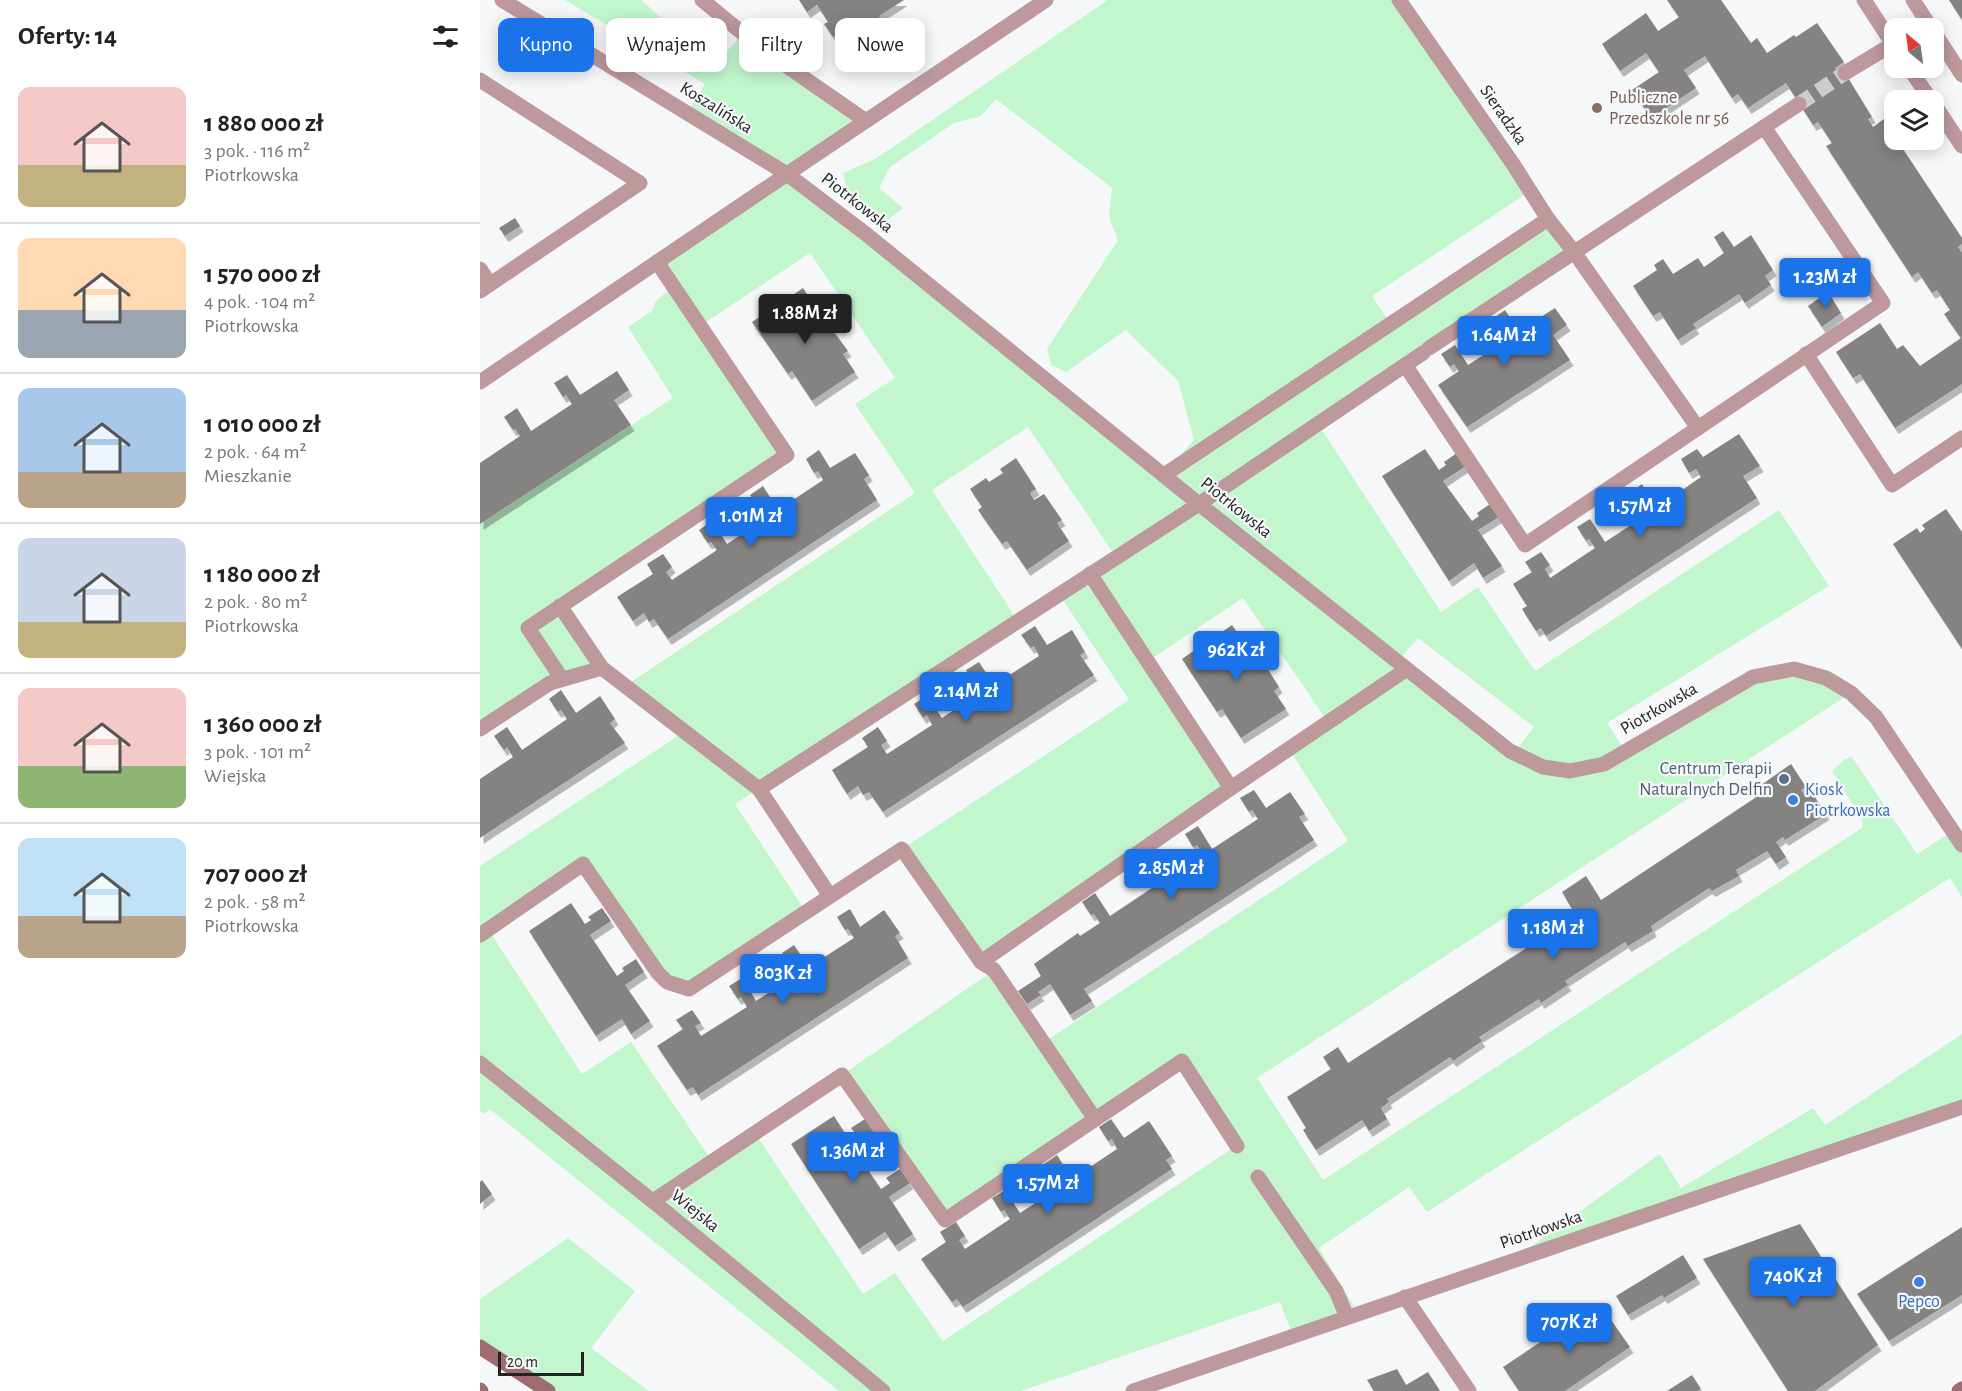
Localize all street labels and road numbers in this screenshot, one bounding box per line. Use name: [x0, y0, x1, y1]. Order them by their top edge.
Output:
street label: Koszalińska: [677, 79, 755, 137]
street label: Sieradzka: [1476, 82, 1530, 148]
street label: Piotrkowska: [818, 170, 896, 236]
street label: Piotrkowska: [1197, 474, 1275, 542]
street label: Piotrkowska: [1617, 680, 1701, 738]
street label: Wiejska: [667, 1186, 723, 1236]
street label: Piotrkowska: [1498, 1208, 1584, 1252]

